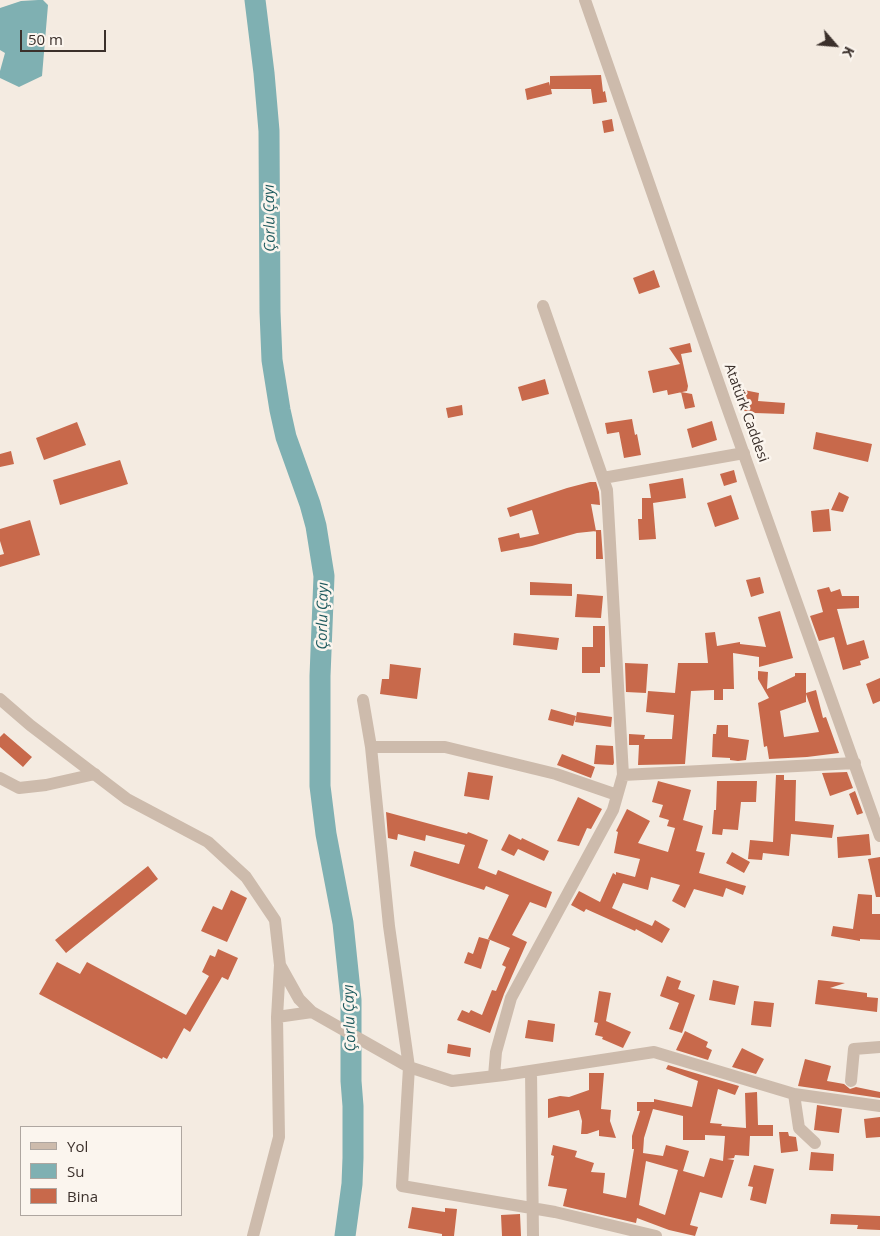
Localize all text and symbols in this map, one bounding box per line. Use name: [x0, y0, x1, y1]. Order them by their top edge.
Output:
scale bar: [22, 20, 109, 52]
north arrow: [810, 20, 860, 70]
text: 50 m: [28, 29, 63, 49]
text: K: [838, 44, 859, 60]
water label: Çorlu Çayı: [260, 184, 280, 252]
street label: Atatürk Caddesi: [720, 361, 772, 465]
water label: Çorlu Çayı: [313, 582, 333, 650]
water label: Çorlu Çayı: [340, 984, 360, 1052]
legend: [20, 1126, 182, 1216]
text: Yol: [67, 1136, 88, 1156]
text: Su: [67, 1161, 84, 1181]
text: Bina: [67, 1186, 98, 1206]

